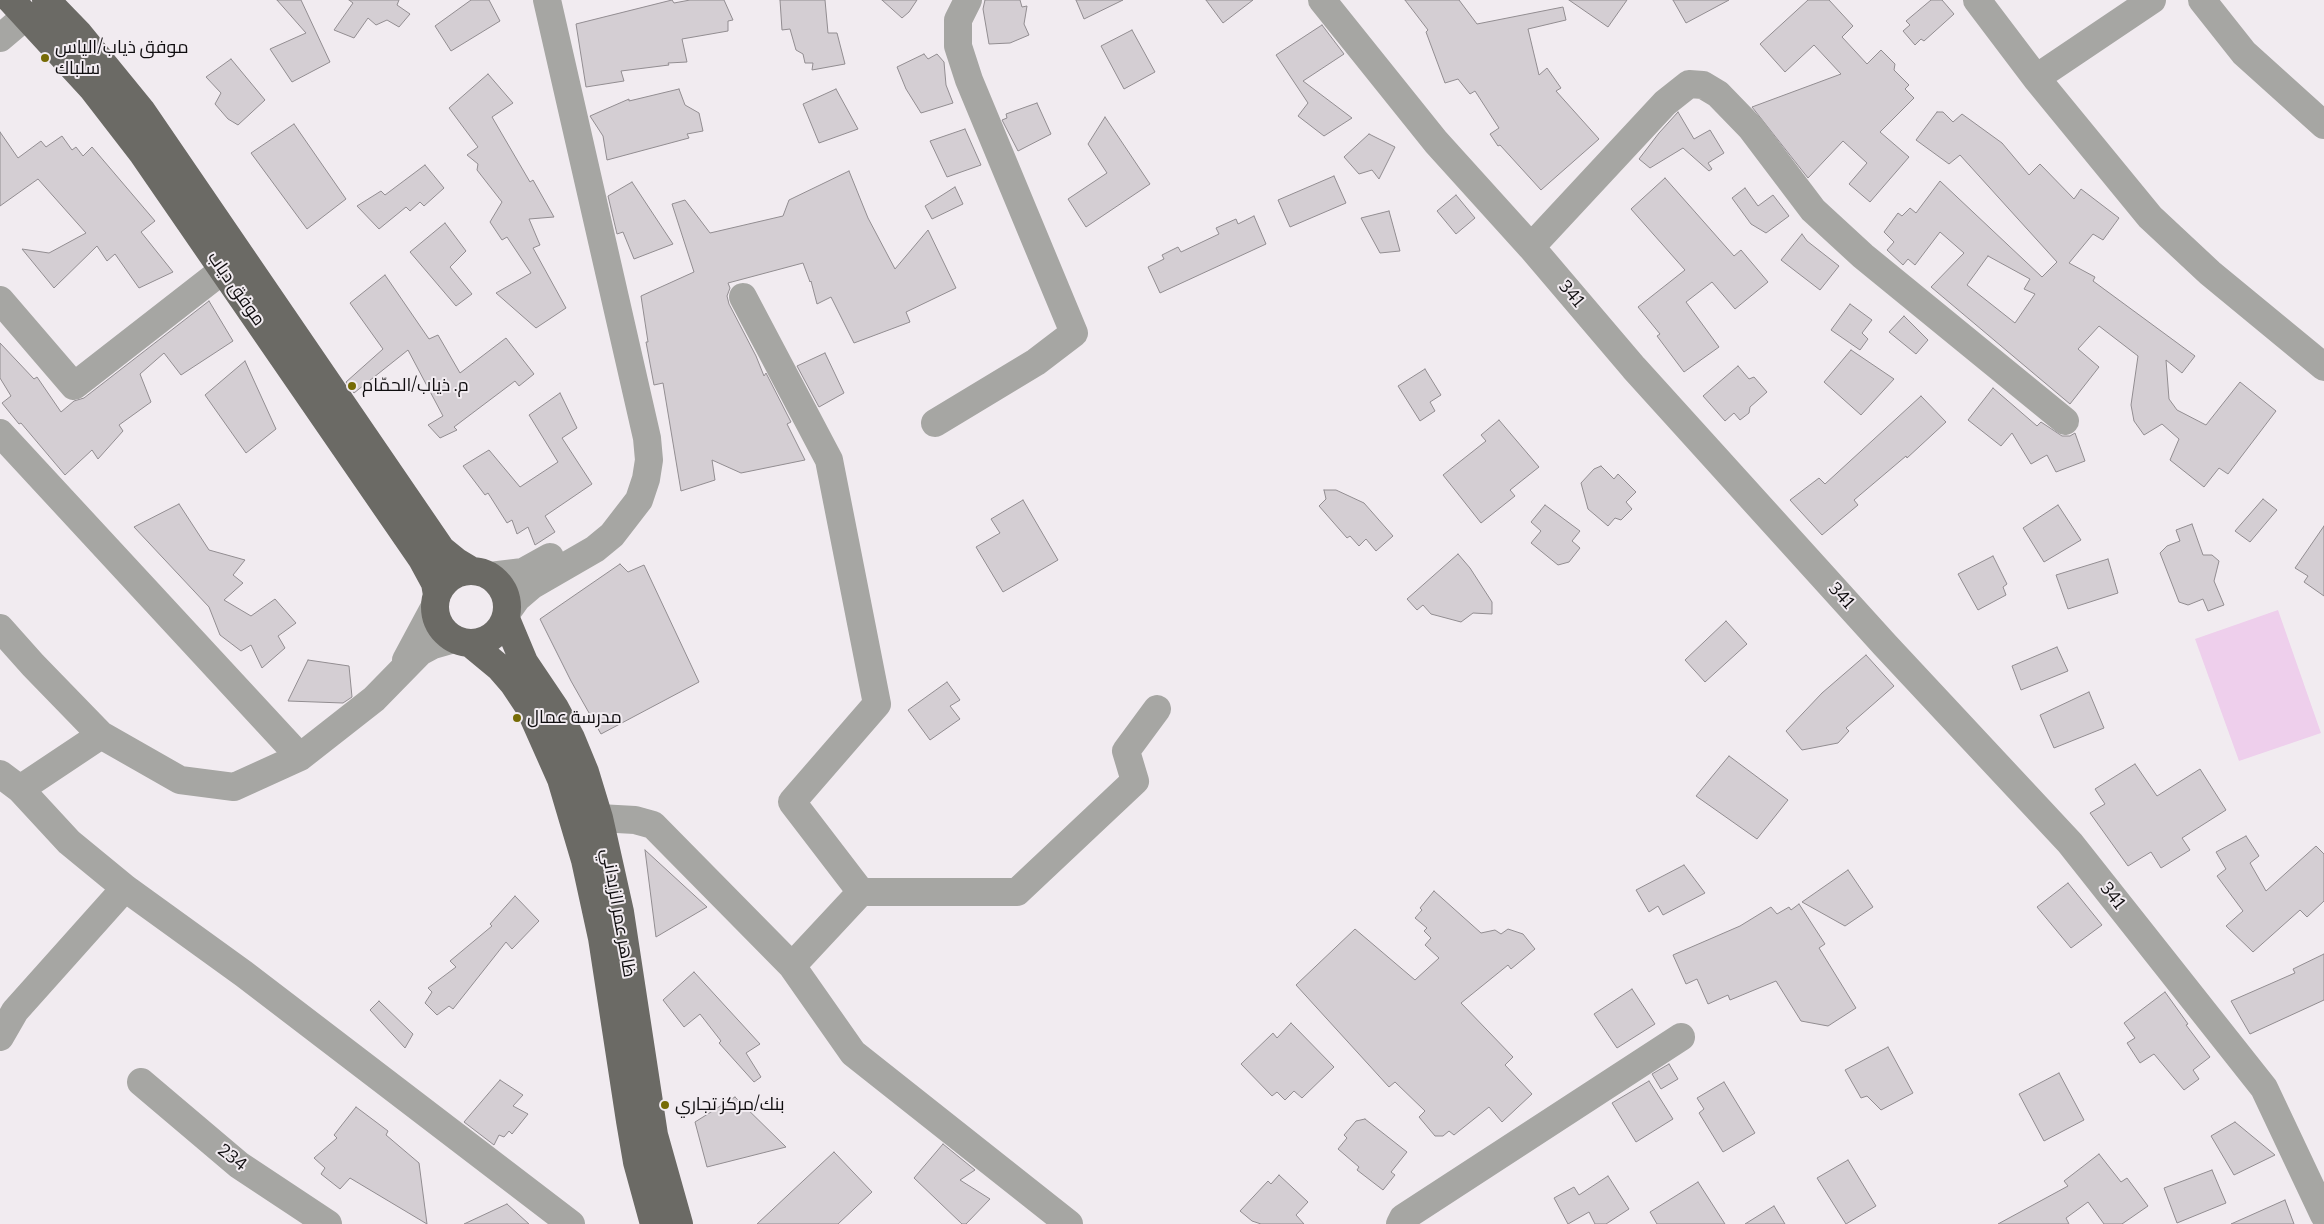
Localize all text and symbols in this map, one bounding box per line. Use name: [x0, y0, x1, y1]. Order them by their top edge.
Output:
place label: موفق ذياب/الياس سلباك: [55, 37, 188, 80]
marker: موفق ذياب/الياس سلباك: [39, 52, 51, 64]
street label: موفق دياب: [203, 248, 269, 330]
street label: 341: [1554, 276, 1588, 312]
place label: م. ذياب/الحمّام: [362, 375, 469, 397]
marker: م. ذياب/الحمّام: [346, 380, 358, 392]
street label: 341: [1824, 578, 1858, 614]
place label: مدرسة عمال: [527, 707, 622, 729]
marker: مدرسة عمال: [511, 712, 523, 724]
street label: ظاهر عمر الزيداني: [596, 847, 640, 979]
street label: 341: [2095, 878, 2129, 914]
place label: بنك/مركز تجاري: [675, 1094, 785, 1116]
marker: بنك/مركز تجاري: [659, 1099, 671, 1111]
street label: 234: [213, 1140, 251, 1176]

